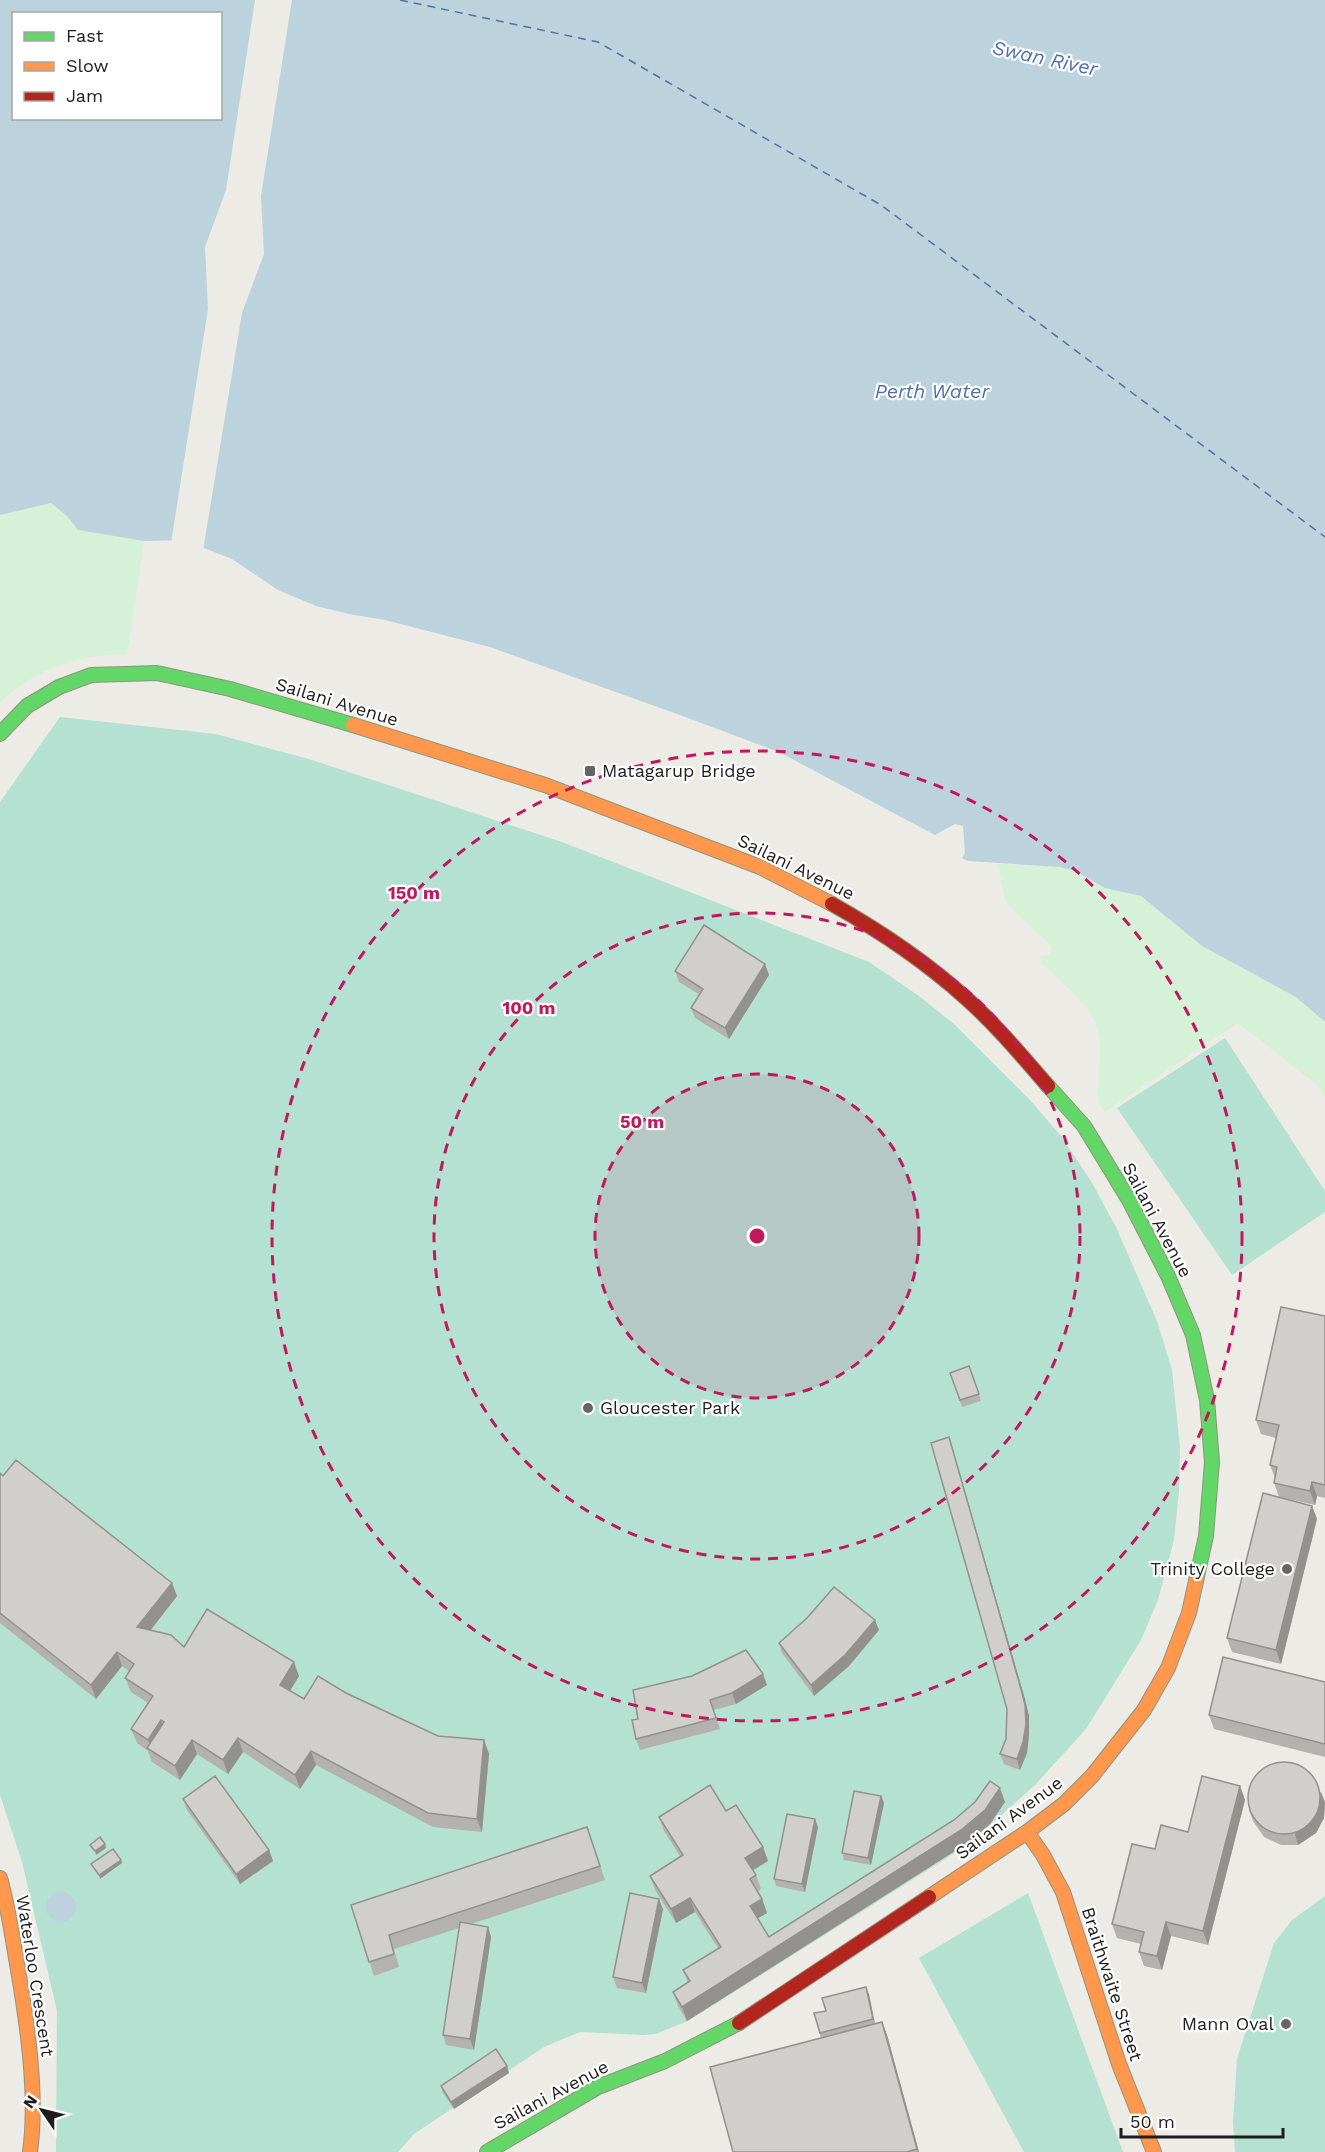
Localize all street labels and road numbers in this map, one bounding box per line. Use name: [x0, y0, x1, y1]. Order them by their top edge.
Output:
street label: Sailani Avenue: [273, 673, 401, 730]
street label: Sailani Avenue: [735, 829, 858, 904]
street label: Sailani Avenue: [1118, 1159, 1197, 1281]
street label: Sailani Avenue: [951, 1772, 1066, 1863]
street label: Waterloo Crescent: [12, 1894, 59, 2059]
street label: Braithwaite Street: [1078, 1904, 1147, 2064]
street label: Sailani Avenue: [490, 2055, 612, 2134]

